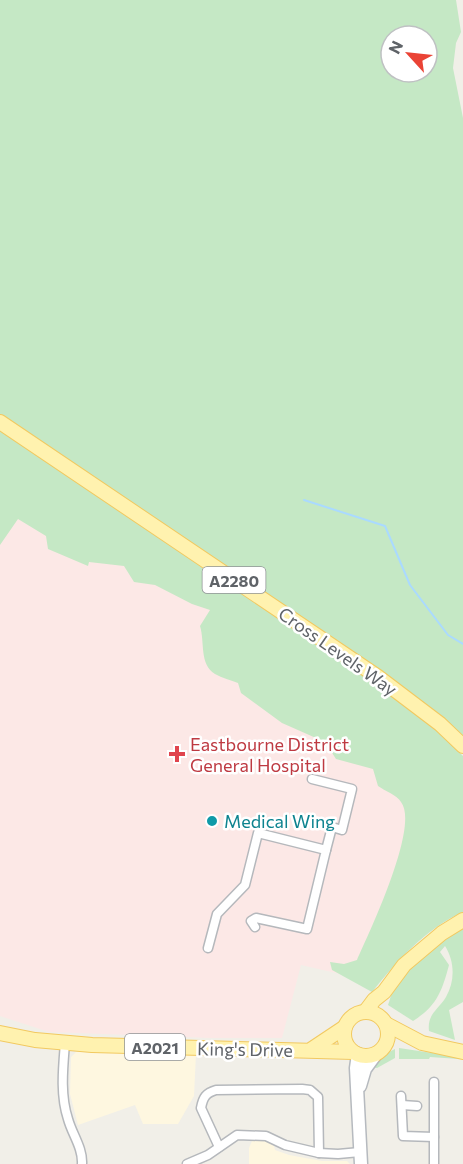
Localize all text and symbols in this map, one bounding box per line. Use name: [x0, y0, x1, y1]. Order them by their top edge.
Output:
north arrow: [379, 24, 439, 84]
text: N: [384, 37, 406, 57]
road number: A2280: [202, 567, 266, 593]
street label: Cross Levels Way: [274, 602, 402, 700]
place label: Eastbourne District General Hospital: [190, 733, 349, 776]
marker: Eastbourne District General Hospital: [168, 745, 186, 763]
place label: Medical Wing: [224, 810, 335, 832]
marker: Medical Wing: [205, 814, 219, 828]
road number: A2021: [125, 1034, 185, 1060]
street label: King's Drive: [197, 1037, 293, 1061]

